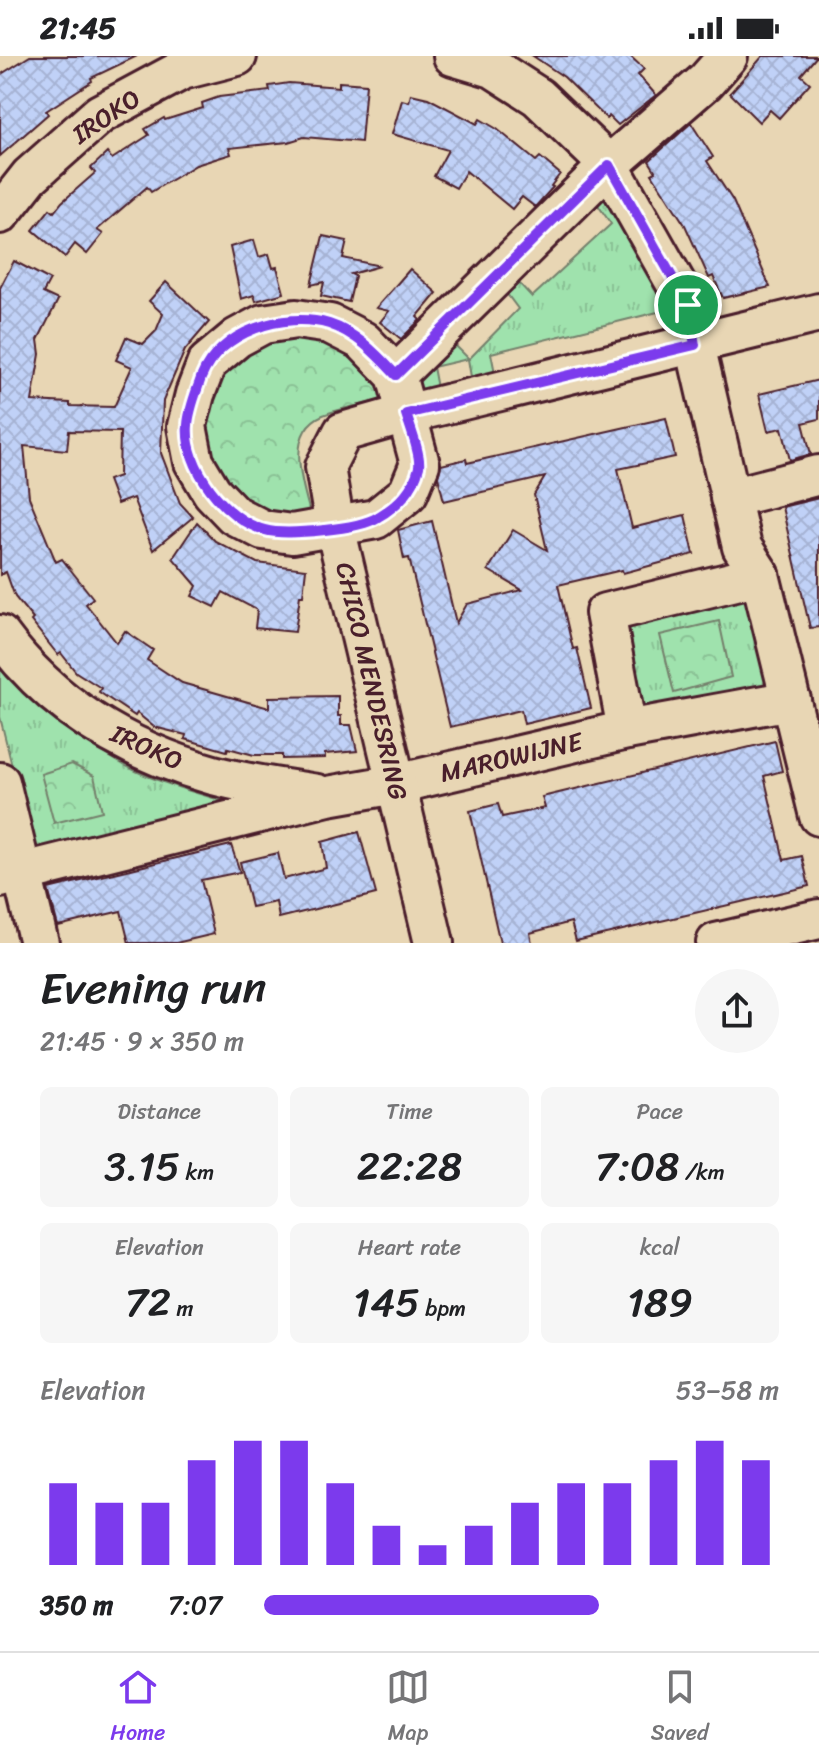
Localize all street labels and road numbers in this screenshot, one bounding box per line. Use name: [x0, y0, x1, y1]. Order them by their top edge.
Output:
street label: IROKO: [61, 76, 150, 157]
street label: CHICO MENDESRING: [322, 558, 422, 804]
street label: IROKO: [102, 710, 191, 783]
street label: MAROWIJNE: [435, 718, 588, 796]

